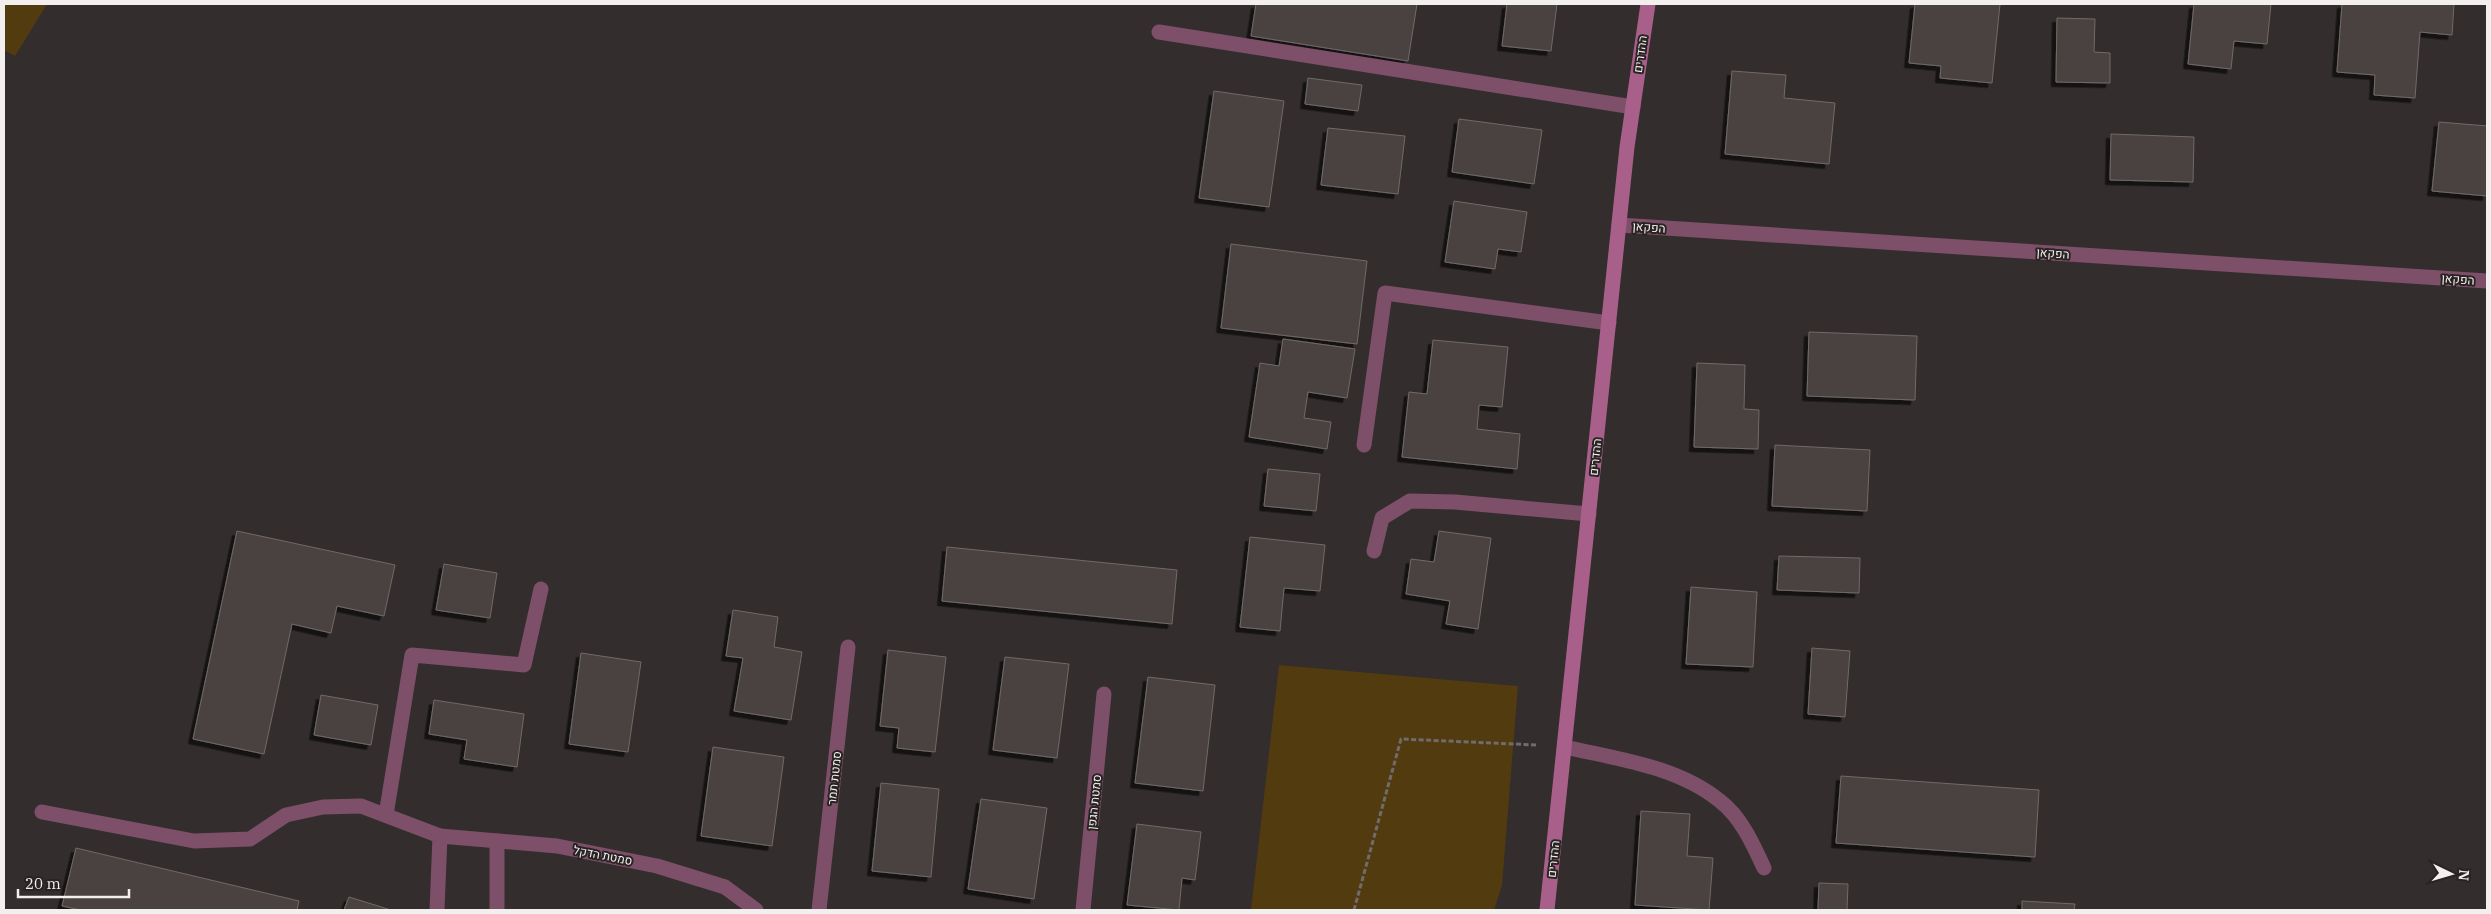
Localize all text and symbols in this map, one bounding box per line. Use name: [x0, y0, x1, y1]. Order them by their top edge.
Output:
street label: ההדרים: [1630, 34, 1650, 74]
street label: הפקאן: [1632, 218, 1666, 236]
street label: הפקאן: [2036, 244, 2070, 262]
street label: הפקאן: [2441, 270, 2475, 288]
street label: ההדרים: [1586, 438, 1604, 476]
street label: סמטת תמר: [824, 750, 844, 806]
street label: סמטת הגפן: [1084, 774, 1104, 830]
street label: ההדרים: [1544, 840, 1562, 878]
street label: סמטת הדקל: [572, 842, 634, 868]
north arrow: [2426, 849, 2476, 899]
scale bar: [18, 866, 129, 898]
text: N: [2455, 869, 2473, 881]
text: 20 m: [25, 874, 61, 893]

